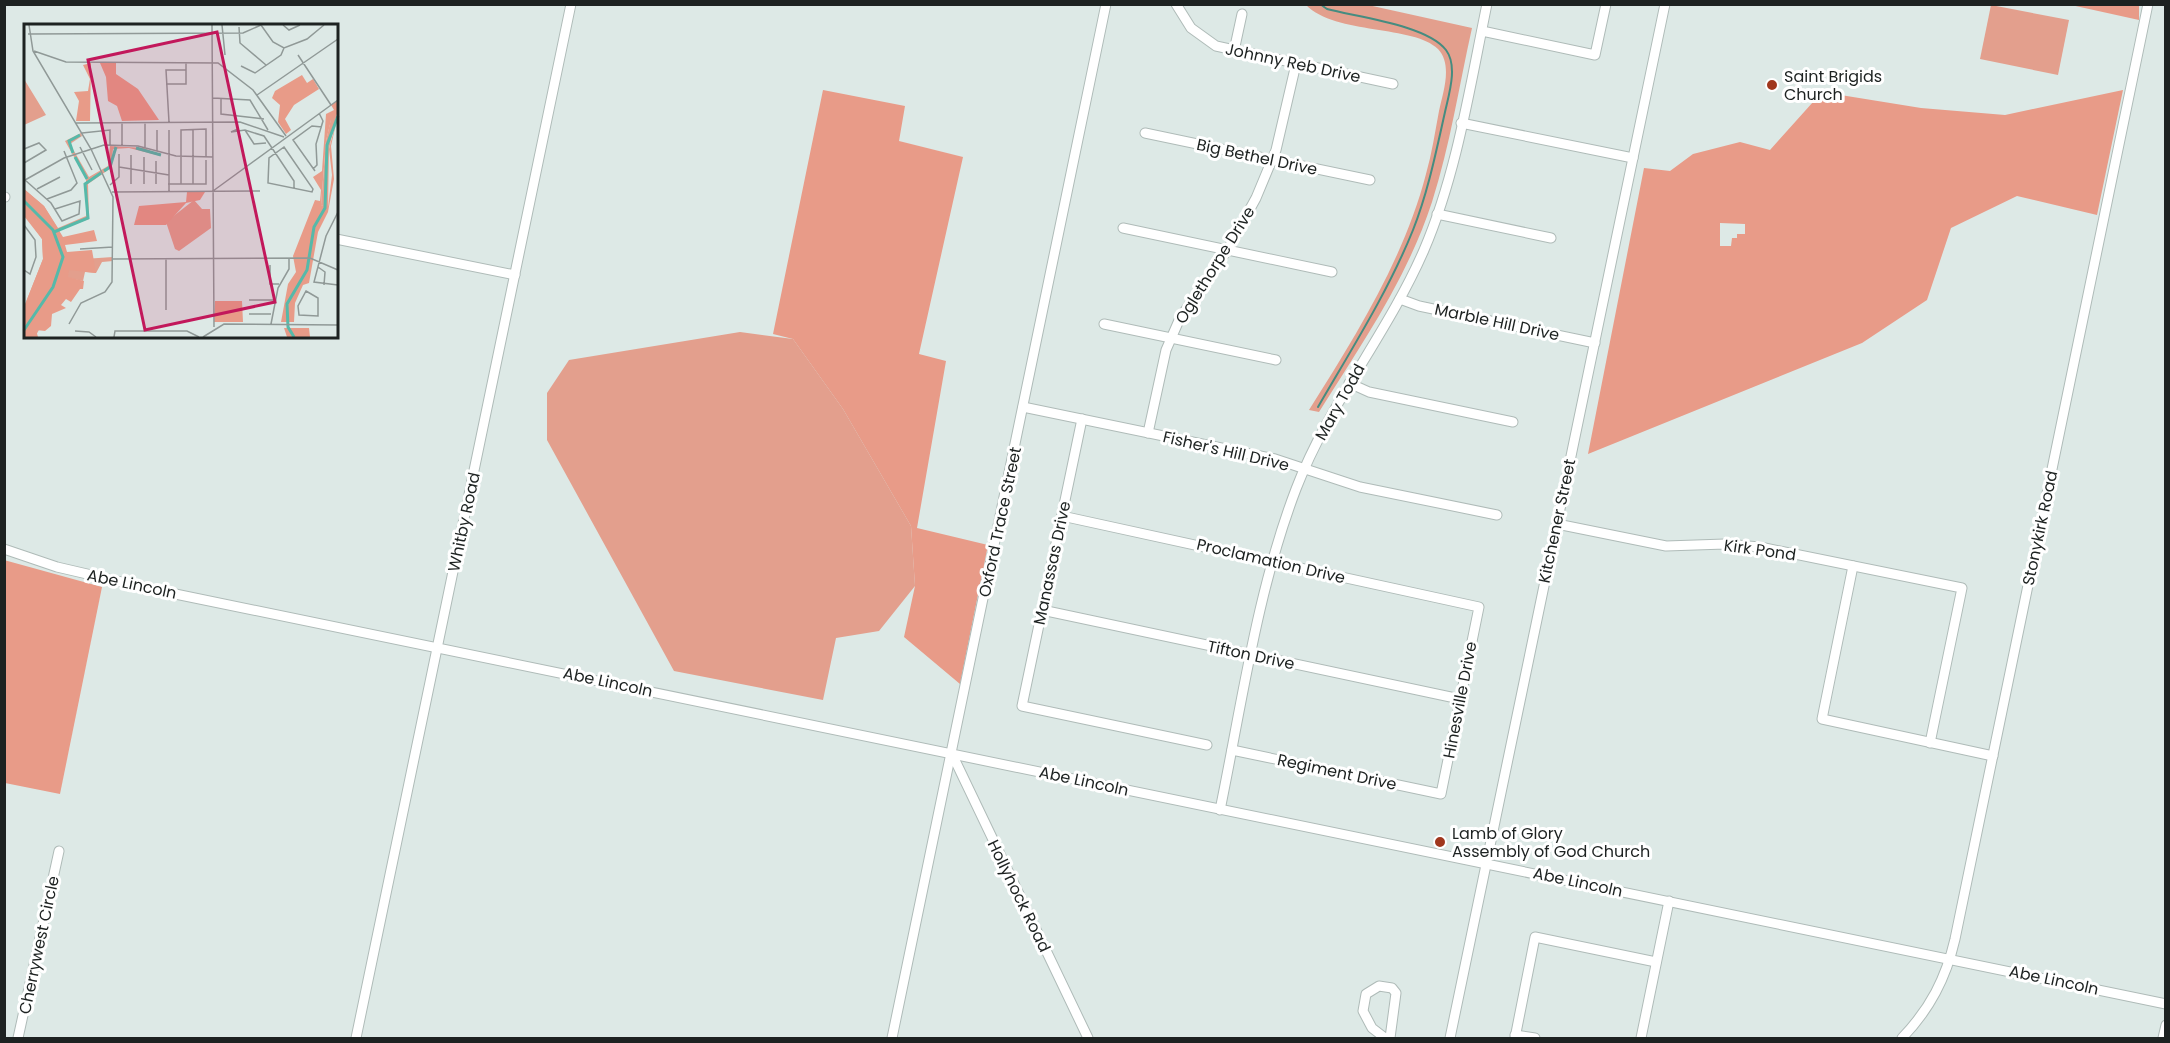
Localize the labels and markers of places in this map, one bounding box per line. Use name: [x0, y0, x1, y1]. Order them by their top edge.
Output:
place label: Saint Brigids Church: [1784, 65, 1882, 106]
marker: Saint Brigids Church: [1765, 78, 1779, 92]
place label: Lamb of Glory Assembly of God Church: [1452, 822, 1650, 863]
marker: Lamb of Glory Assembly of God Church: [1433, 835, 1447, 849]

